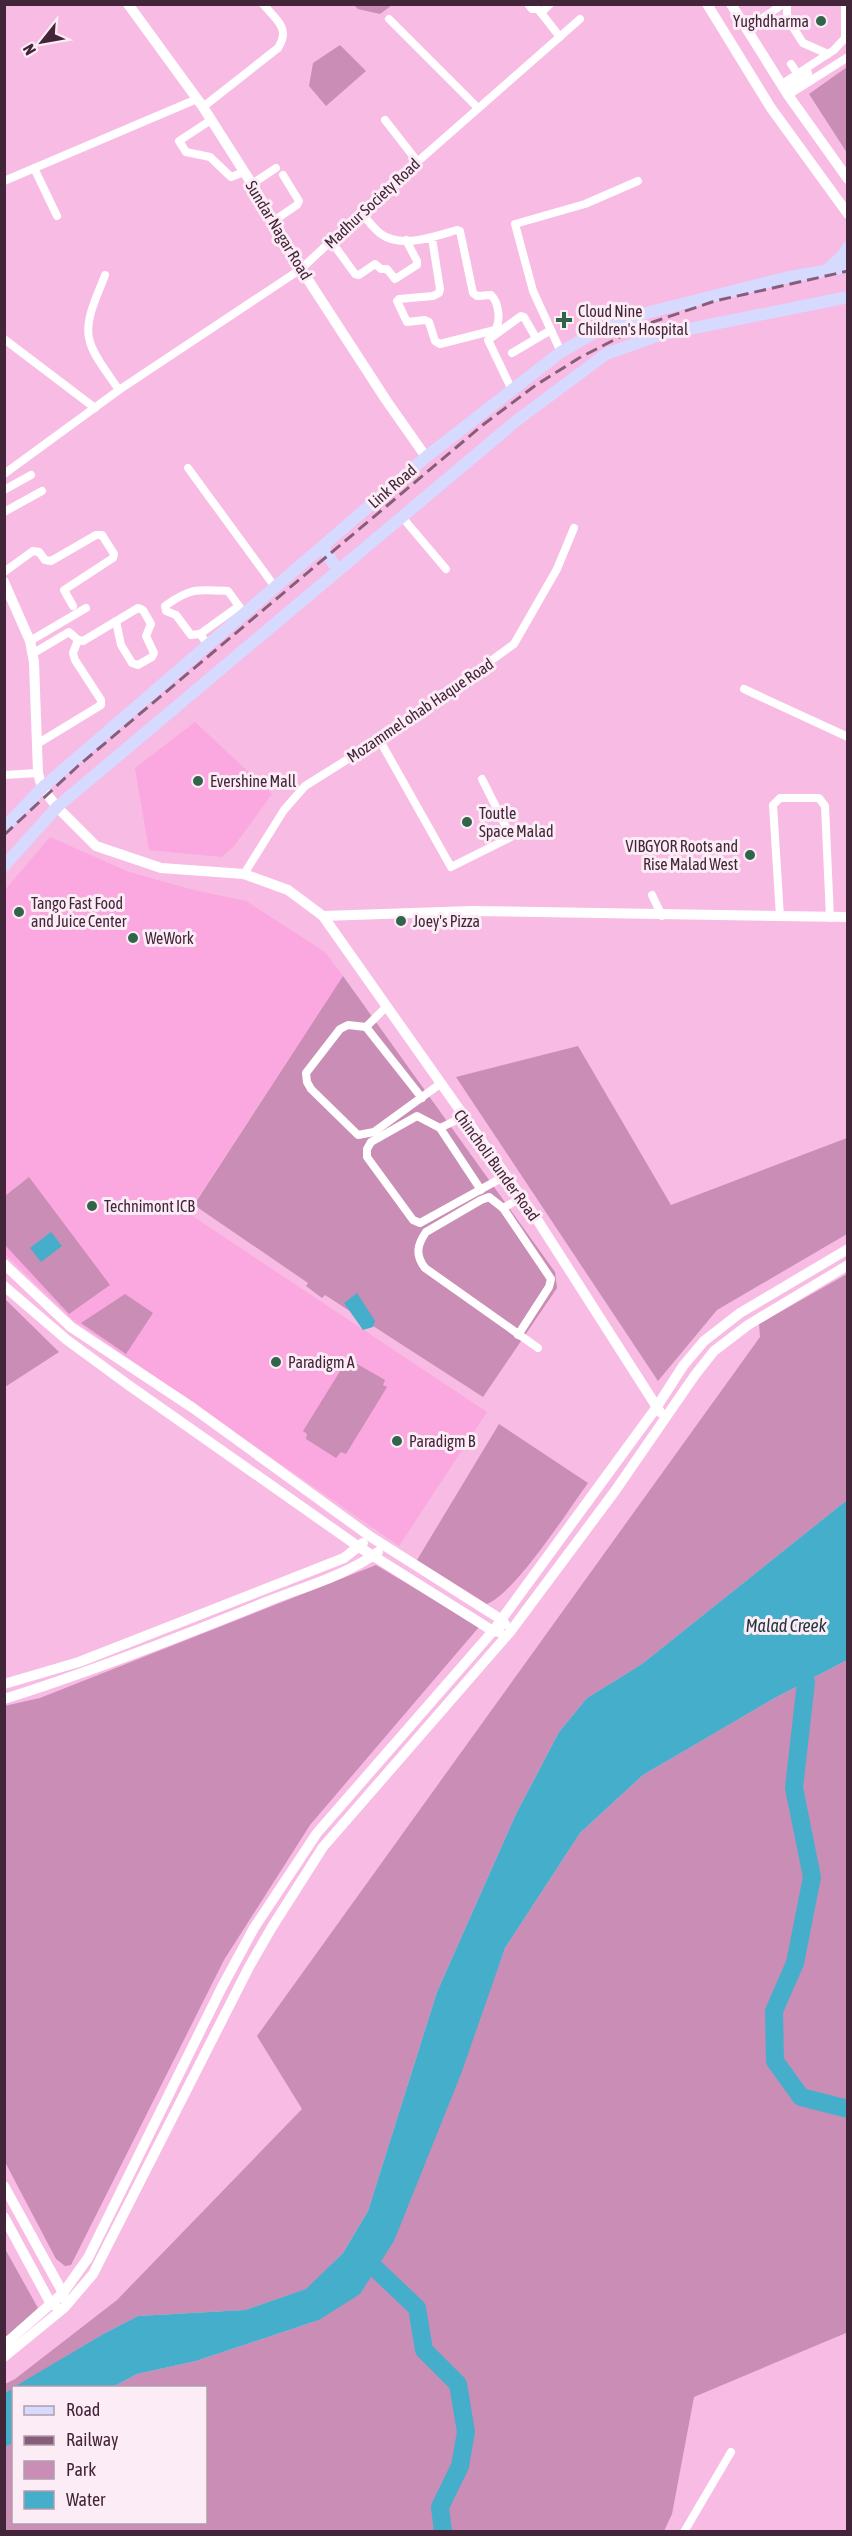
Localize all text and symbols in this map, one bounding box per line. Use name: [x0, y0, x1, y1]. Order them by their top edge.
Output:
north arrow: [12, 12, 72, 72]
place label: Yughdharma: [733, 12, 809, 31]
marker: Yughdharma: [814, 14, 828, 28]
text: N: [19, 41, 39, 58]
street label: Madhur Society Road: [321, 154, 424, 252]
street label: Sundar Nagar Road: [241, 177, 316, 283]
place label: Cloud Nine Children's Hospital: [578, 302, 689, 339]
marker: Cloud Nine Children's Hospital: [555, 311, 573, 329]
street label: Link Road: [364, 460, 420, 512]
street label: Mozammel ohab Haque Road: [343, 654, 497, 767]
place label: Evershine Mall: [210, 772, 297, 790]
marker: Evershine Mall: [191, 774, 205, 788]
place label: Toutle Space Malad: [479, 804, 554, 841]
marker: Toutle Space Malad: [460, 815, 474, 829]
place label: VIBGYOR Roots and Rise Malad West: [626, 837, 738, 873]
marker: VIBGYOR Roots and Rise Malad West: [743, 848, 757, 862]
place label: Tango Fast Food and Juice Center: [31, 894, 127, 930]
marker: Tango Fast Food and Juice Center: [12, 905, 26, 919]
place label: Joey's Pizza: [413, 912, 480, 931]
marker: Joey's Pizza: [394, 914, 408, 928]
place label: WeWork: [145, 929, 194, 947]
marker: WeWork: [126, 931, 140, 945]
street label: Chincholi Bunder Road: [451, 1106, 543, 1224]
place label: Technimont ICB: [104, 1197, 195, 1215]
marker: Technimont ICB: [85, 1199, 99, 1213]
place label: Paradigm A: [288, 1353, 355, 1372]
marker: Paradigm A: [269, 1355, 283, 1369]
place label: Paradigm B: [409, 1432, 476, 1451]
marker: Paradigm B: [390, 1434, 404, 1448]
water label: Malad Creek: [745, 1615, 828, 1636]
legend: [12, 2386, 207, 2524]
text: Road: [66, 2399, 100, 2420]
text: Railway: [66, 2429, 118, 2450]
text: Park: [66, 2459, 96, 2480]
text: Water: [66, 2489, 106, 2510]

